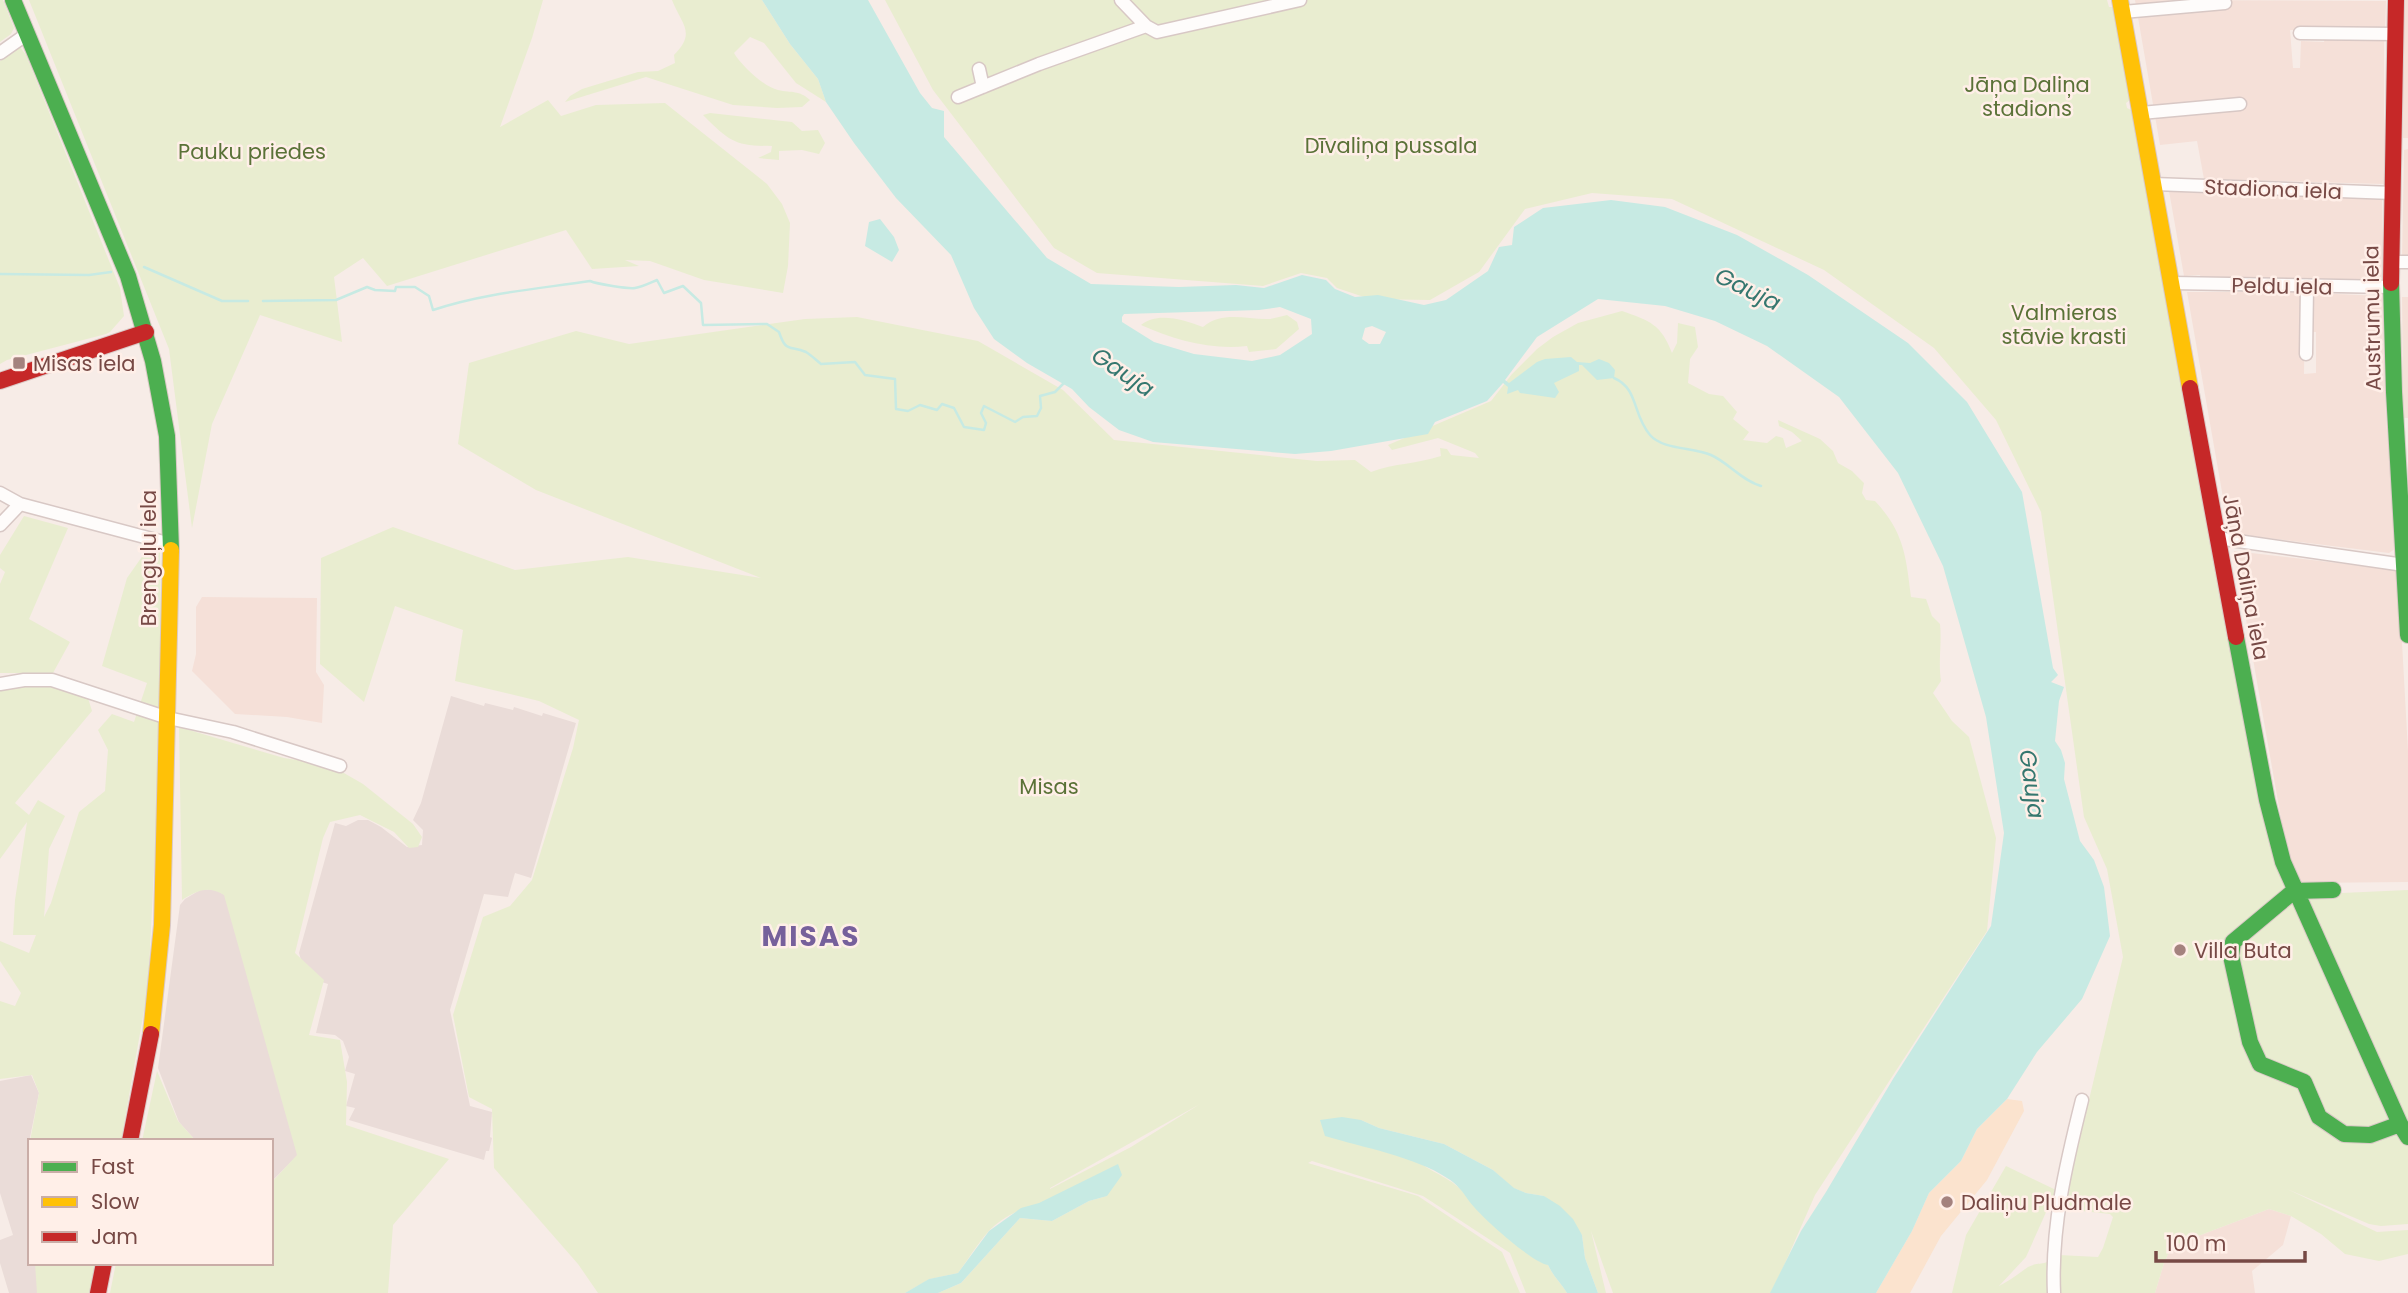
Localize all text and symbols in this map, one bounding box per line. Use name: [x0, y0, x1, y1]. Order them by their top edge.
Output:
park label: Jāņa Daliņa stadions: [1964, 70, 2090, 123]
park label: Dīvaliņa pussala: [1305, 131, 1477, 160]
park label: Pauku priedes: [178, 137, 326, 166]
street label: Stadiona iela: [2204, 172, 2342, 206]
street label: Austrumu iela: [2356, 245, 2388, 391]
water label: Gauja: [1710, 259, 1786, 319]
street label: Peldu iela: [2231, 271, 2333, 301]
park label: Valmieras stāvie krasti: [2002, 298, 2127, 351]
water label: Gauja: [1085, 339, 1161, 405]
place label: Misas iela: [33, 349, 136, 378]
marker: Misas iela: [11, 355, 27, 371]
street label: Brenguļu iela: [134, 490, 163, 626]
street label: Jāņa Daliņa iela: [2216, 491, 2276, 663]
water label: Gauja: [2011, 747, 2053, 821]
park label: Misas: [1019, 772, 1079, 801]
district label: MISAS: [761, 917, 861, 956]
place label: Villa Buta: [2194, 936, 2292, 965]
marker: Villa Buta: [2172, 942, 2188, 958]
legend: [28, 1139, 273, 1265]
text: Fast: [91, 1152, 134, 1181]
text: Slow: [91, 1187, 139, 1216]
place label: Daliņu Pludmale: [1961, 1188, 2132, 1217]
marker: Daliņu Pludmale: [1939, 1194, 1955, 1210]
scale bar: [2156, 1220, 2305, 1264]
text: Jam: [91, 1222, 138, 1251]
text: 100 m: [2166, 1229, 2226, 1258]

